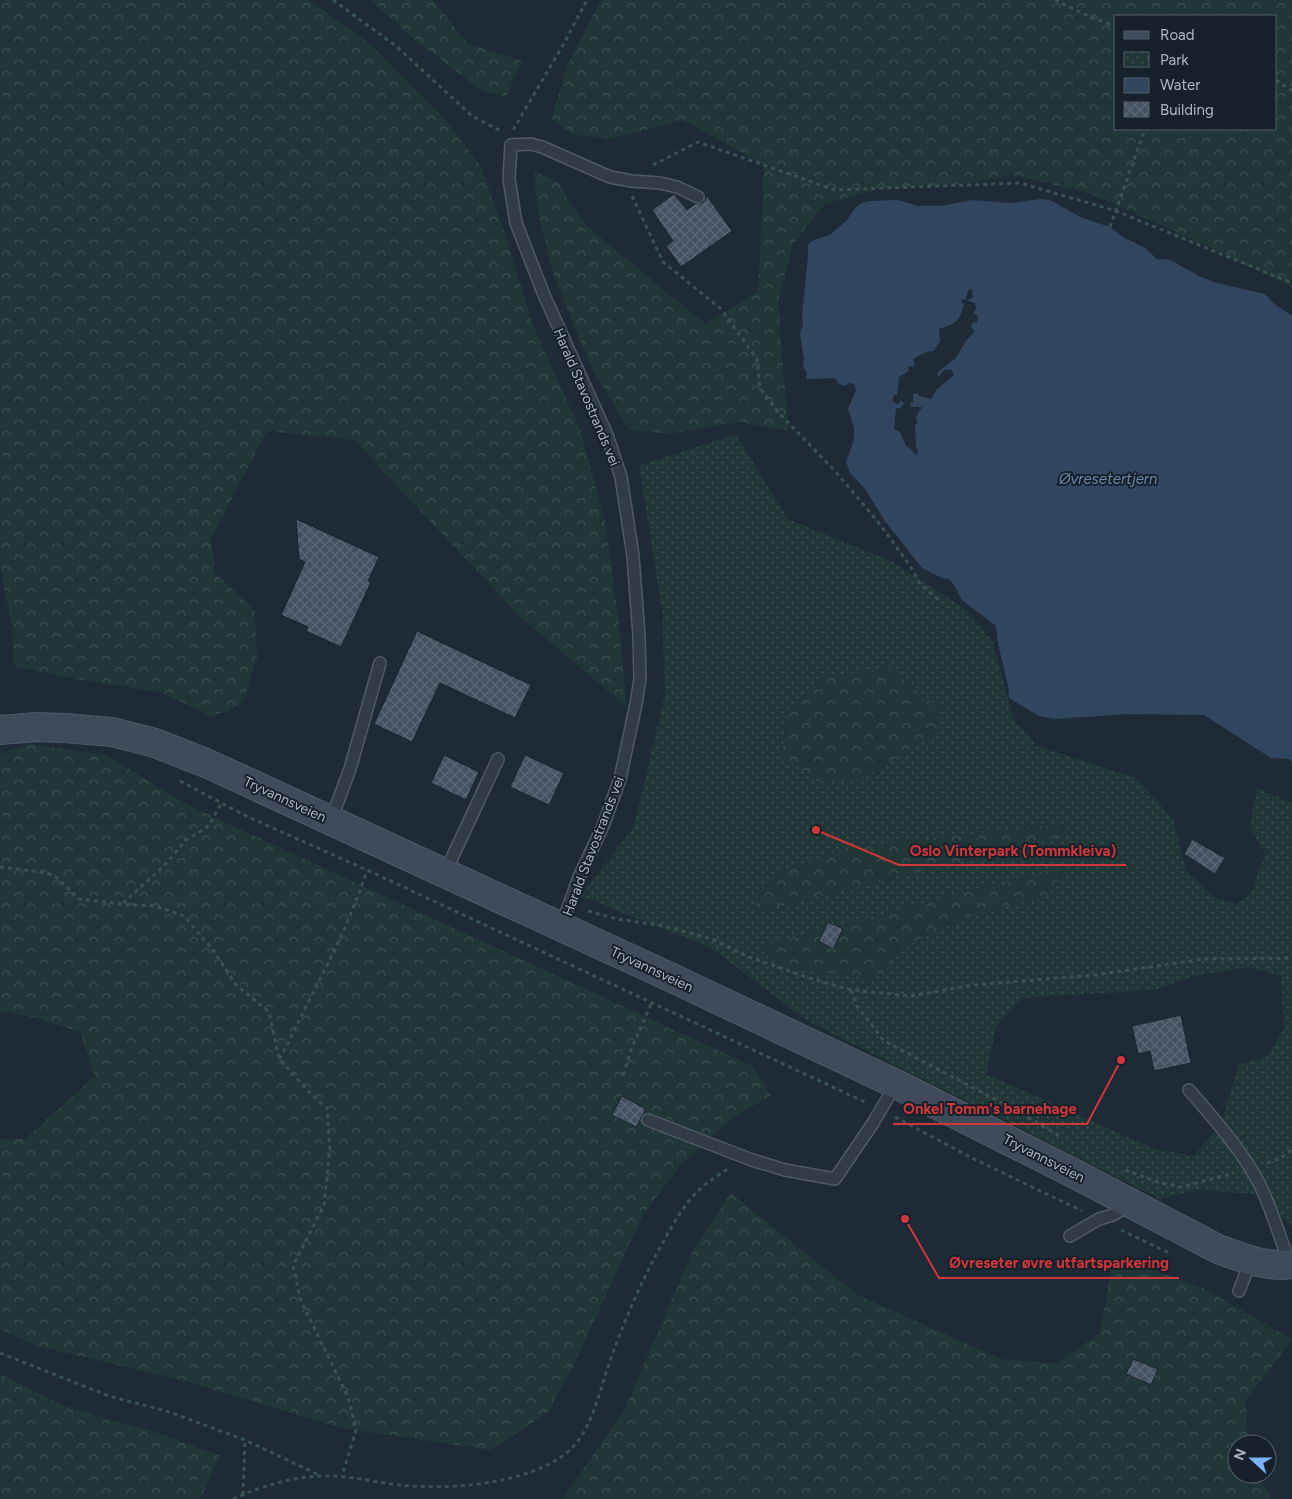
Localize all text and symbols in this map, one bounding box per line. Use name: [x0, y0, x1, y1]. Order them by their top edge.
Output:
legend: [1114, 15, 1277, 130]
text: Road: [1160, 26, 1195, 44]
text: Park: [1160, 51, 1189, 69]
text: Water: [1160, 76, 1200, 94]
text: Building: [1160, 101, 1214, 119]
street label: Harald Stavostrands vei: [550, 326, 623, 469]
water label: Øvresetertjern: [1058, 470, 1157, 488]
street label: Tryvannsveien: [241, 773, 329, 826]
street label: Harald Stavostrands vei: [559, 774, 628, 918]
callout: Oslo Vinterpark (Tommkleiva): [899, 835, 1126, 865]
text: Oslo Vinterpark (Tommkleiva): [910, 842, 1117, 860]
street label: Tryvannsveien: [608, 943, 696, 996]
callout: Onkel Tomm's barnehage: [893, 1094, 1087, 1124]
text: Onkel Tomm's barnehage: [903, 1100, 1078, 1118]
street label: Tryvannsveien: [1000, 1131, 1087, 1186]
callout: Øvreseter øvre utfartsparkering: [939, 1248, 1179, 1278]
text: Øvreseter øvre utfartsparkering: [949, 1254, 1169, 1272]
north arrow: [1227, 1434, 1277, 1484]
text: N: [1230, 1446, 1250, 1463]

